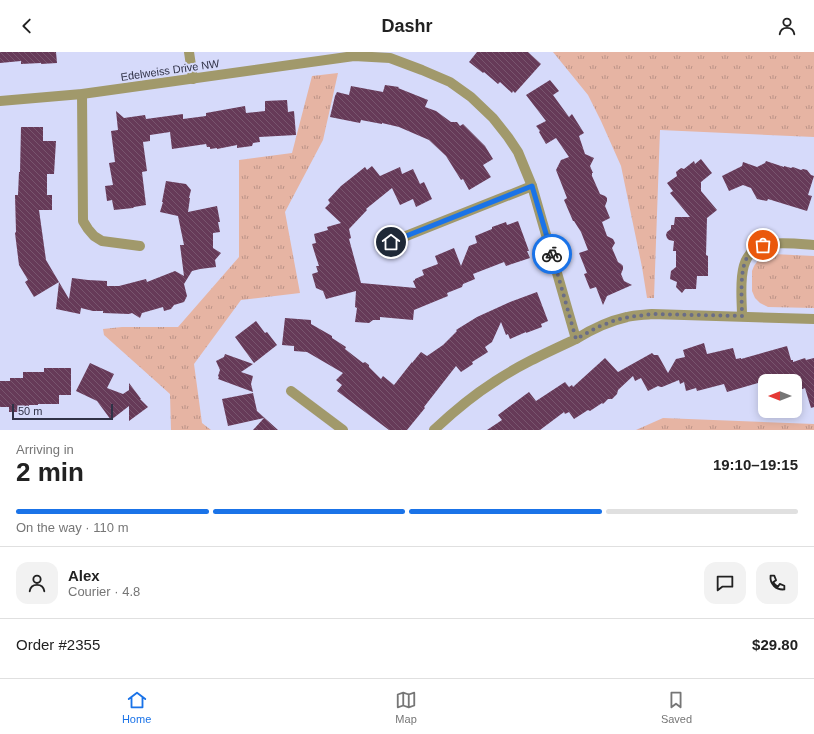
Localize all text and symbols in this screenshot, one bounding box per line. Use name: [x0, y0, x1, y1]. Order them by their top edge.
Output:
icon: back: [16, 15, 38, 37]
icon: person: [776, 15, 798, 37]
text: Dashr: [381, 16, 433, 36]
street label: Edelweiss Drive NW: [120, 57, 221, 83]
pin: [374, 225, 408, 259]
pin: [746, 228, 780, 262]
icon: home: [380, 231, 402, 253]
courier: [532, 234, 572, 274]
icon: bag: [752, 234, 774, 256]
icon: bike: [541, 243, 563, 265]
north arrow: [758, 374, 802, 418]
map controls: [758, 374, 802, 418]
scale bar: [12, 402, 113, 421]
text: 50 m: [18, 405, 42, 417]
text: Arriving in: [16, 442, 74, 457]
text: 19:10–19:15: [713, 456, 798, 473]
text: 2 min: [16, 457, 84, 487]
text: On the way · 110 m: [16, 520, 128, 535]
button: person: [16, 562, 58, 604]
button: chat: [704, 562, 746, 604]
button: phone: [756, 562, 798, 604]
text: Alex: [68, 567, 100, 584]
text: Courier · 4.8: [68, 584, 140, 599]
text: Order #2355: [16, 636, 100, 653]
text: $29.80: [752, 636, 798, 653]
tab: Home: [122, 689, 151, 725]
tab: Map: [395, 689, 417, 725]
tab: Saved: [661, 689, 692, 725]

